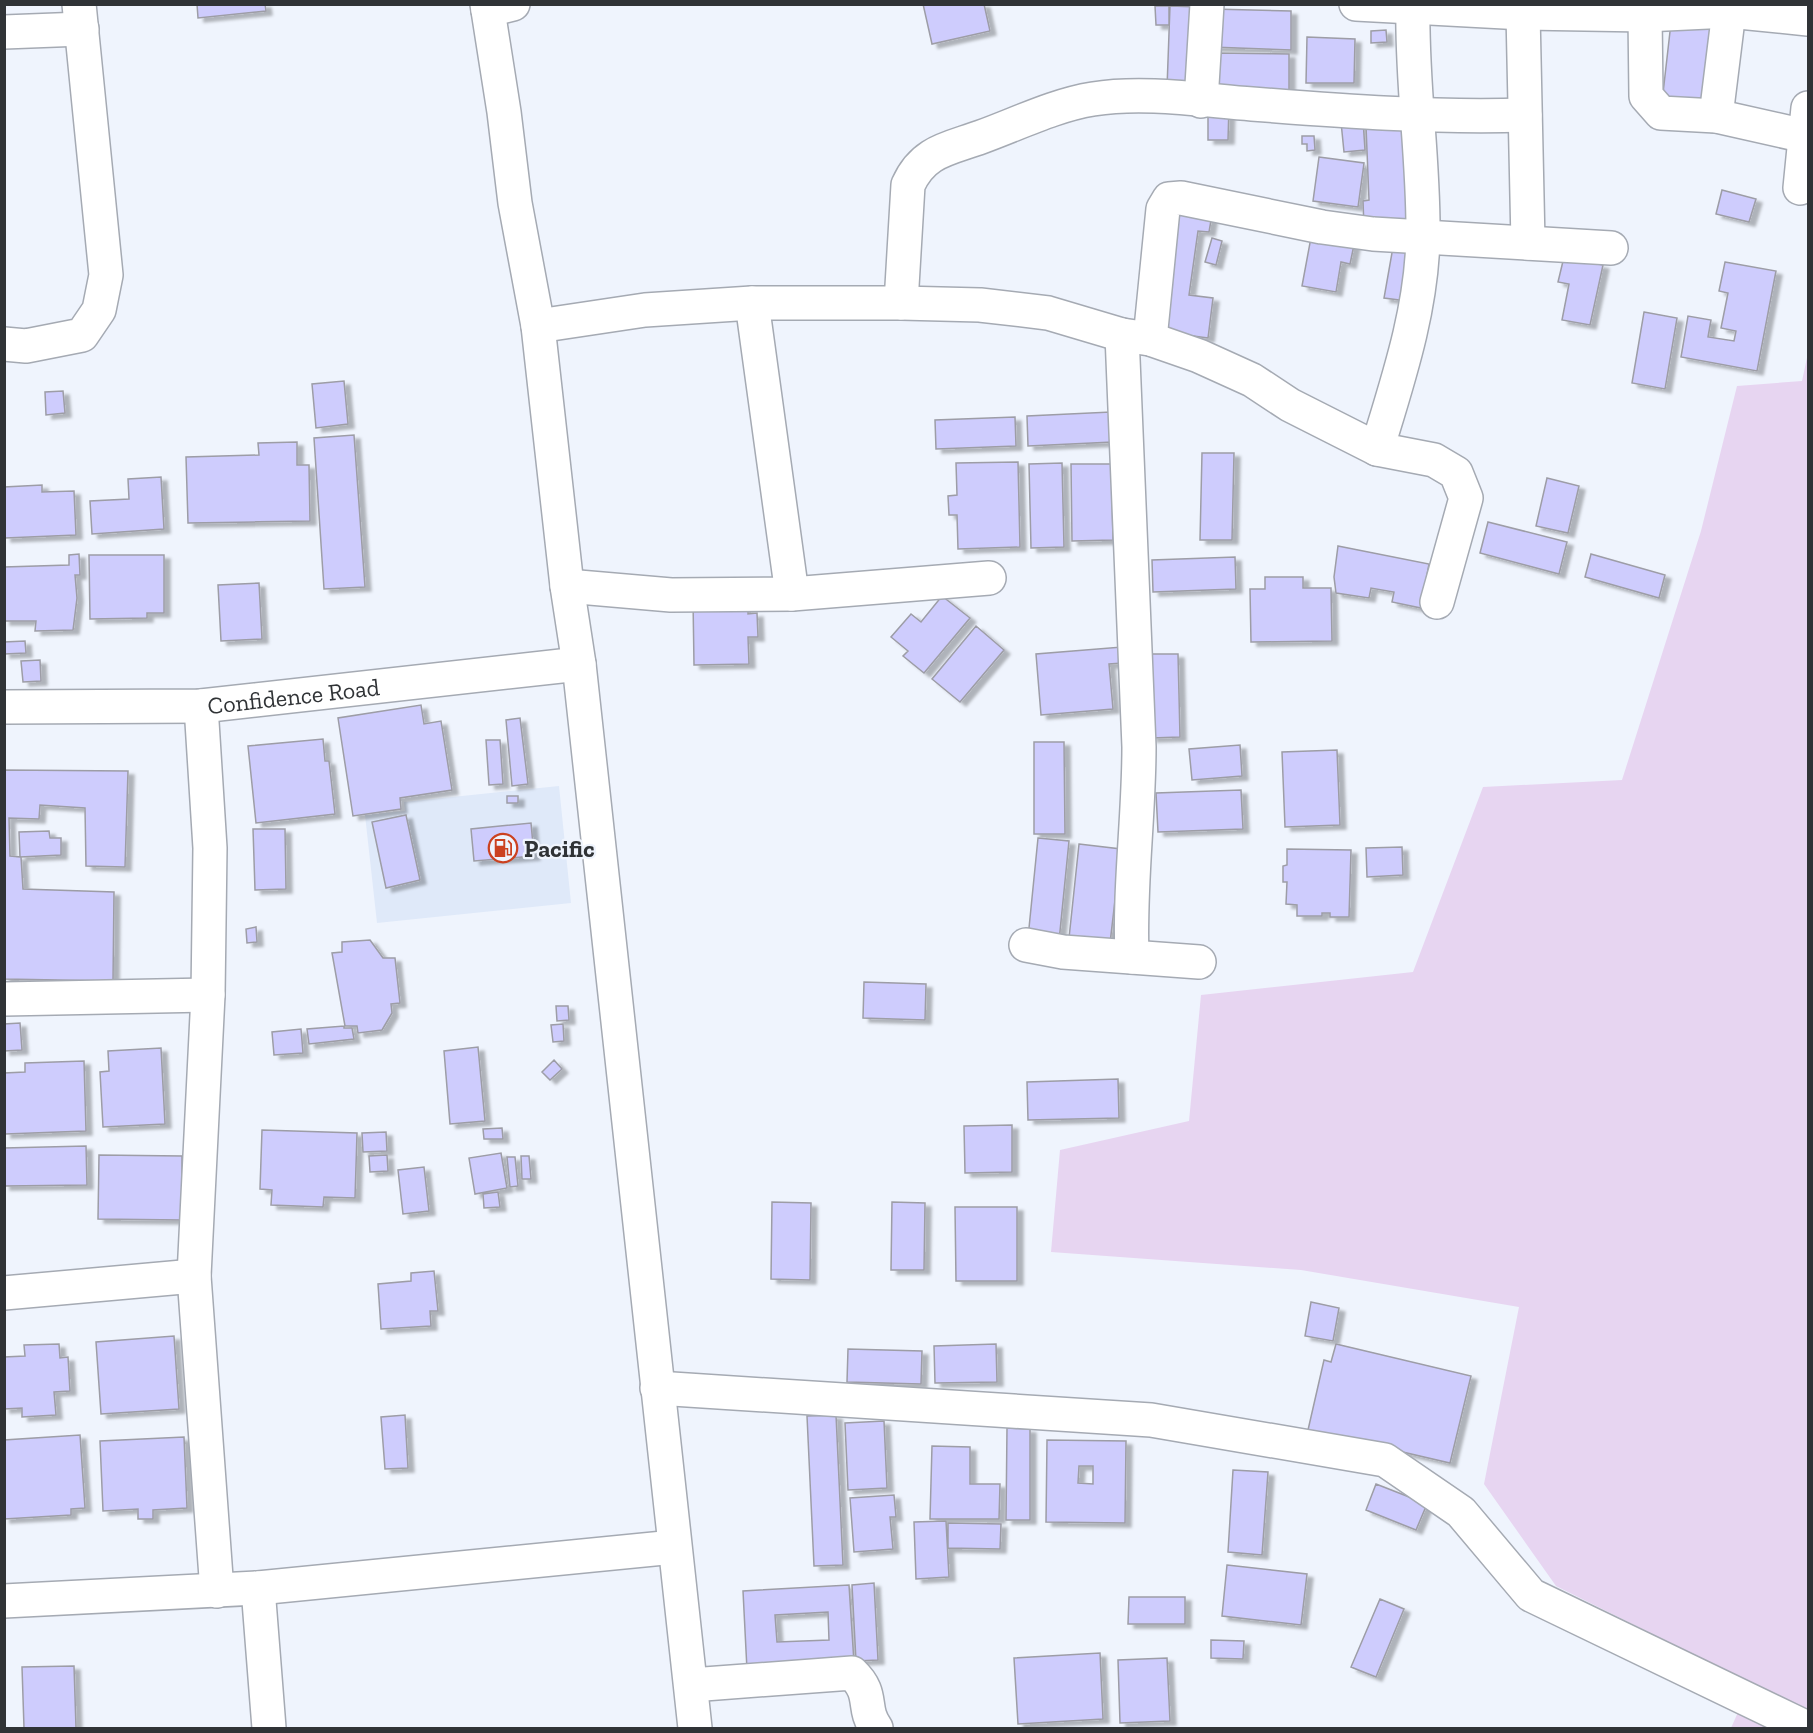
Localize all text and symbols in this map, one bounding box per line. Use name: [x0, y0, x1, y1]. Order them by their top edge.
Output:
street label: Confidence Road: [206, 672, 381, 720]
fuel station icon: Pacific: [487, 832, 519, 864]
place label: Pacific: [524, 834, 594, 863]

